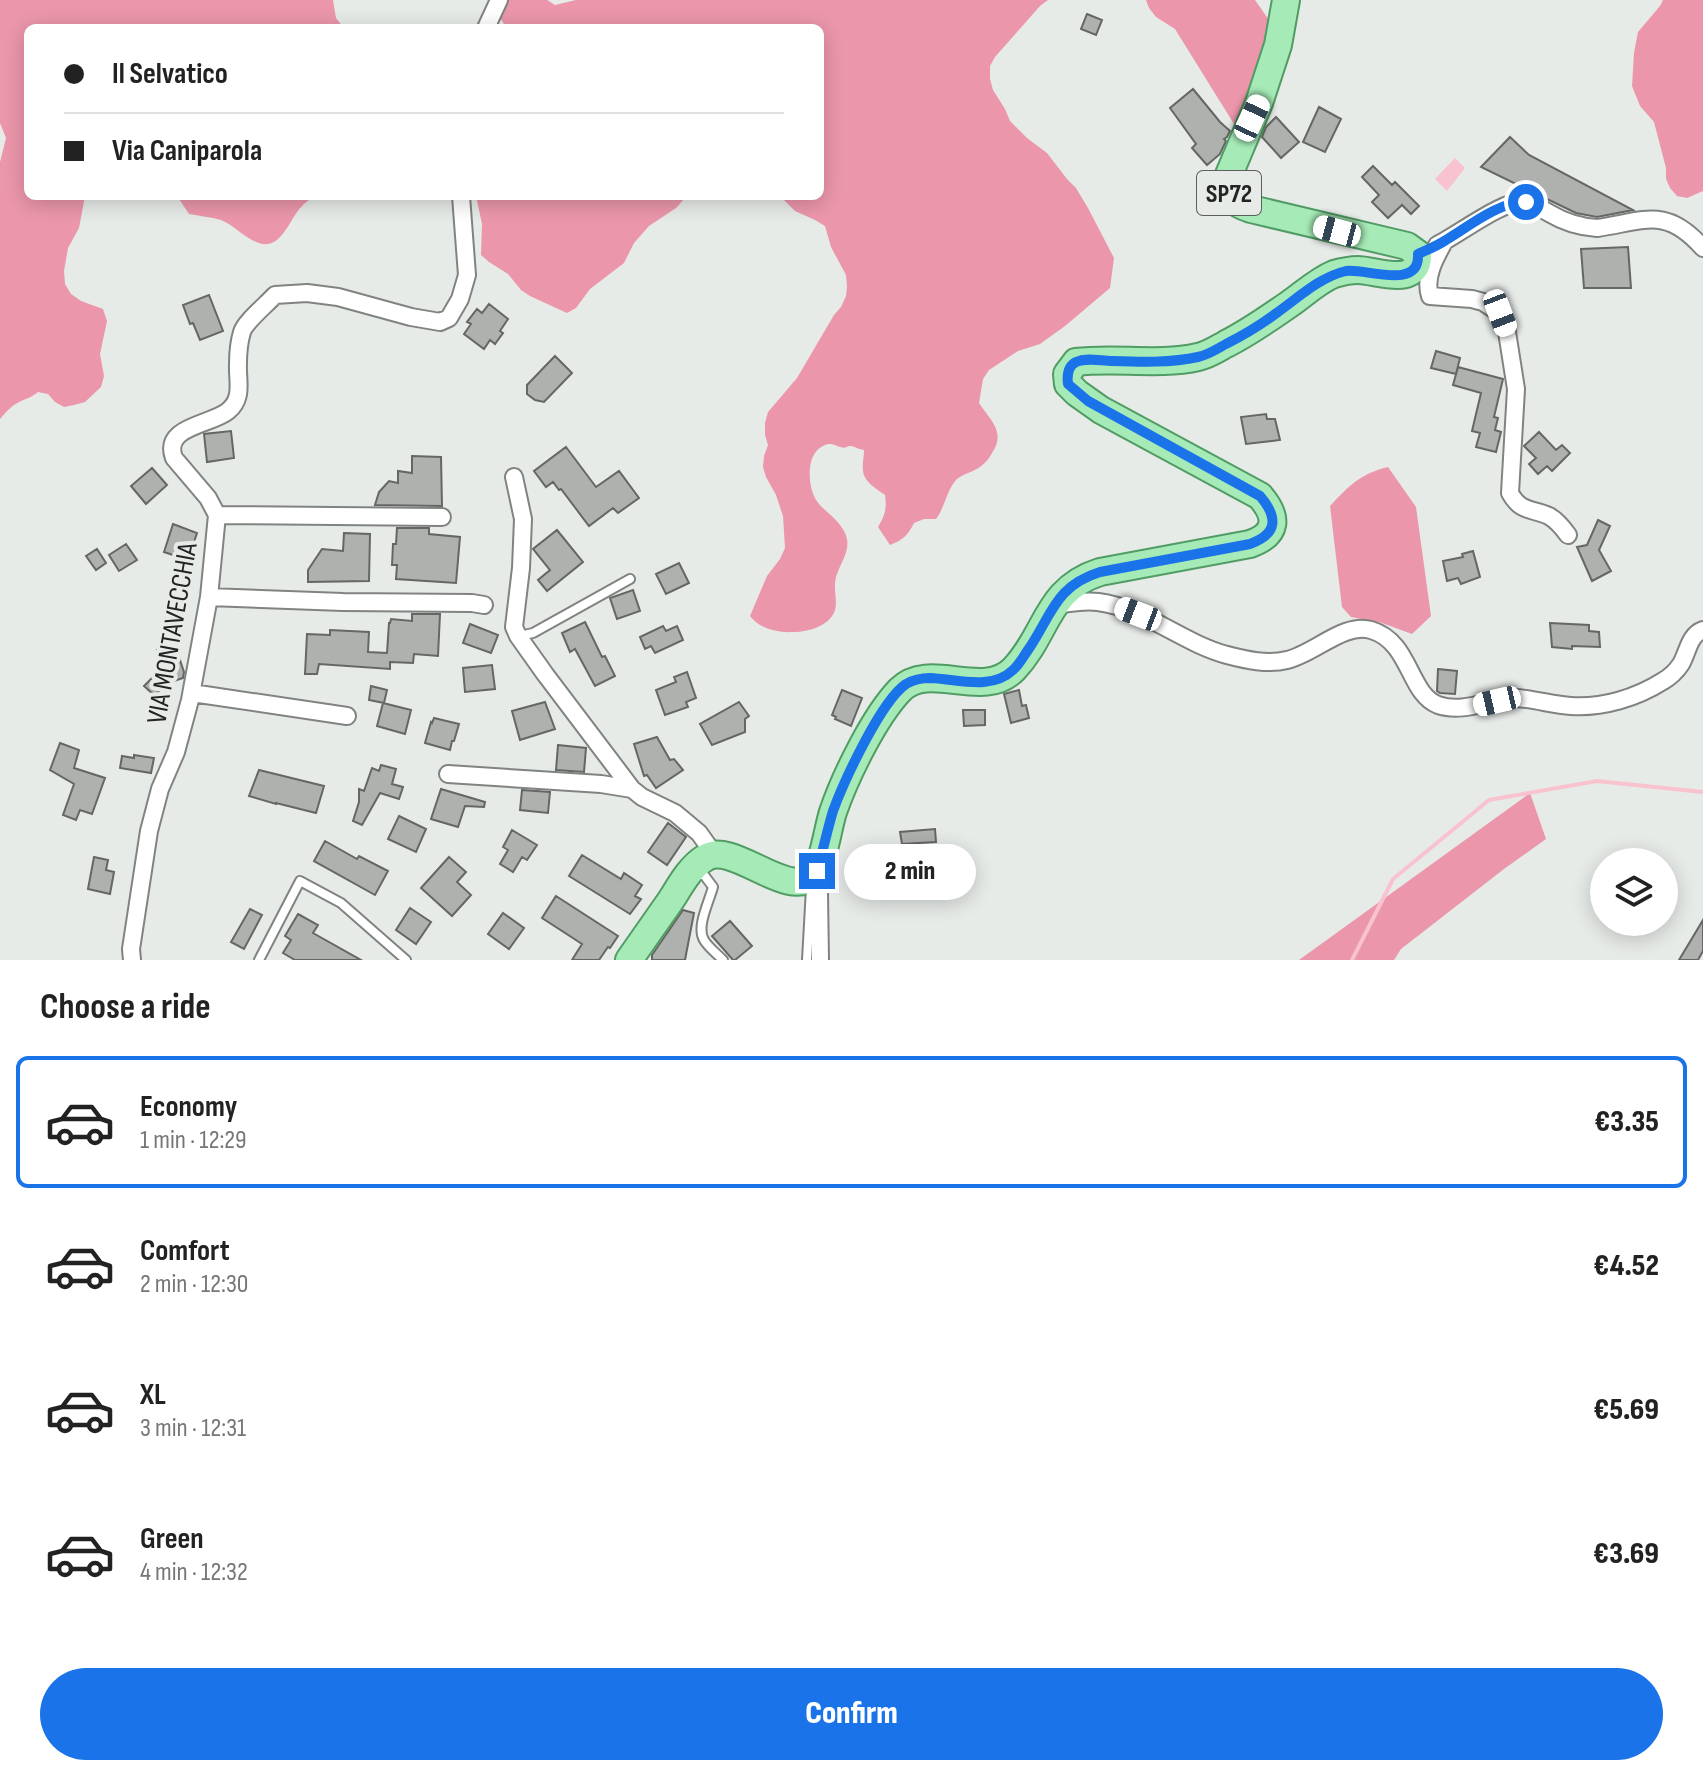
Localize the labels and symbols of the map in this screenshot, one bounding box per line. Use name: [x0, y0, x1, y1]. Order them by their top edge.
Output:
car: [1231, 91, 1273, 145]
road number: SP72: [1197, 171, 1261, 215]
route start: [1508, 184, 1544, 220]
car: [1311, 213, 1363, 249]
car: [1480, 286, 1520, 340]
street label: VIA MONTAVECCHIA: [140, 539, 205, 726]
car: [1111, 594, 1165, 634]
car: [1471, 684, 1523, 718]
callout: 2 min: [845, 843, 977, 899]
route end: [799, 853, 835, 889]

